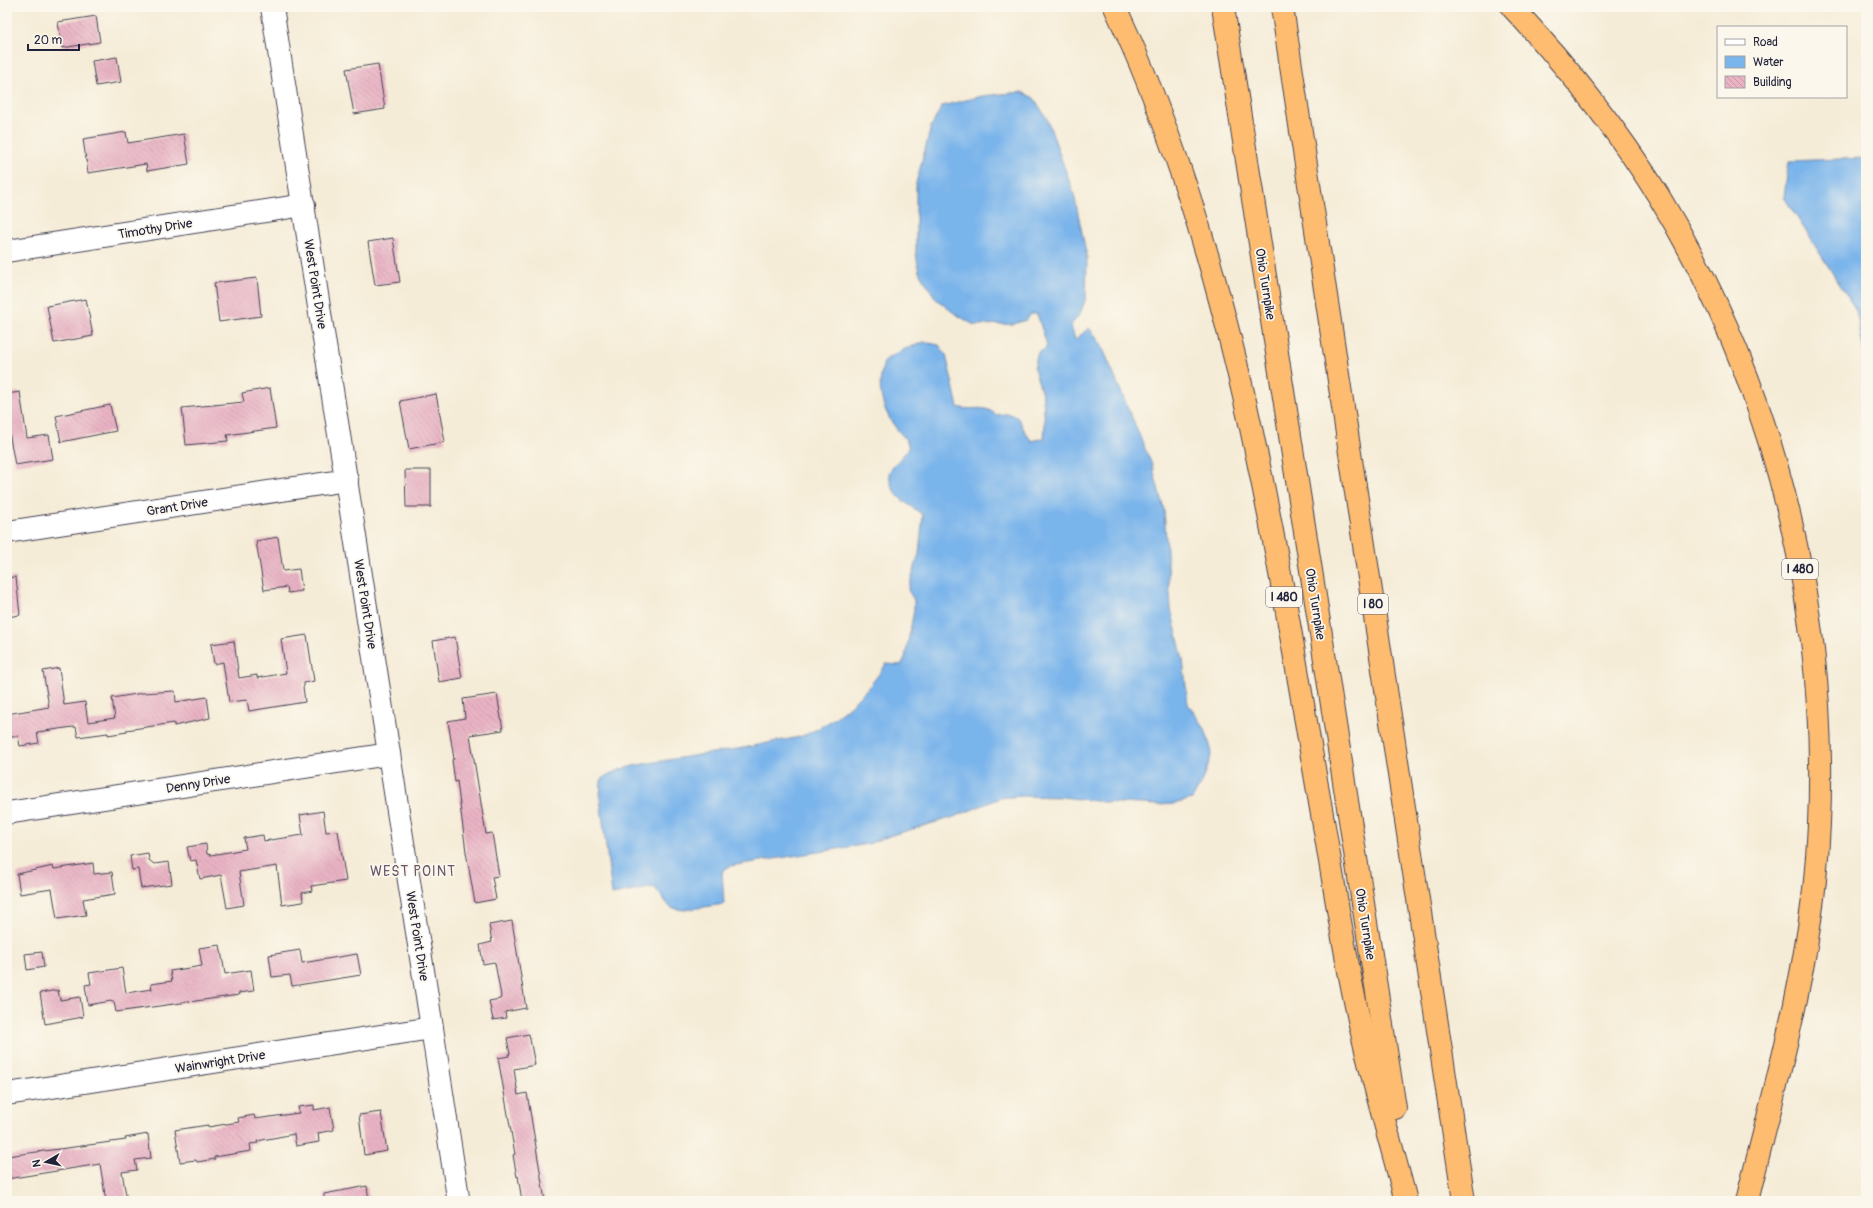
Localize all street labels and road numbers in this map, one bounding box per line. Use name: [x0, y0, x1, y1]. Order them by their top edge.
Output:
street label: Timothy Drive: [117, 215, 194, 243]
street label: West Point Drive: [300, 238, 330, 331]
street label: Ohio Turnpike: [1251, 247, 1279, 322]
street label: Grant Drive: [145, 494, 210, 520]
street label: West Point Drive: [350, 558, 380, 651]
road number: I 480: [1782, 559, 1818, 579]
street label: Ohio Turnpike: [1301, 567, 1329, 642]
road number: I 480: [1266, 587, 1302, 607]
road number: I 80: [1358, 594, 1388, 614]
street label: Denny Drive: [165, 771, 232, 797]
street label: Ohio Turnpike: [1351, 887, 1379, 962]
street label: West Point Drive: [402, 890, 432, 983]
street label: Wainwright Drive: [174, 1047, 267, 1077]

